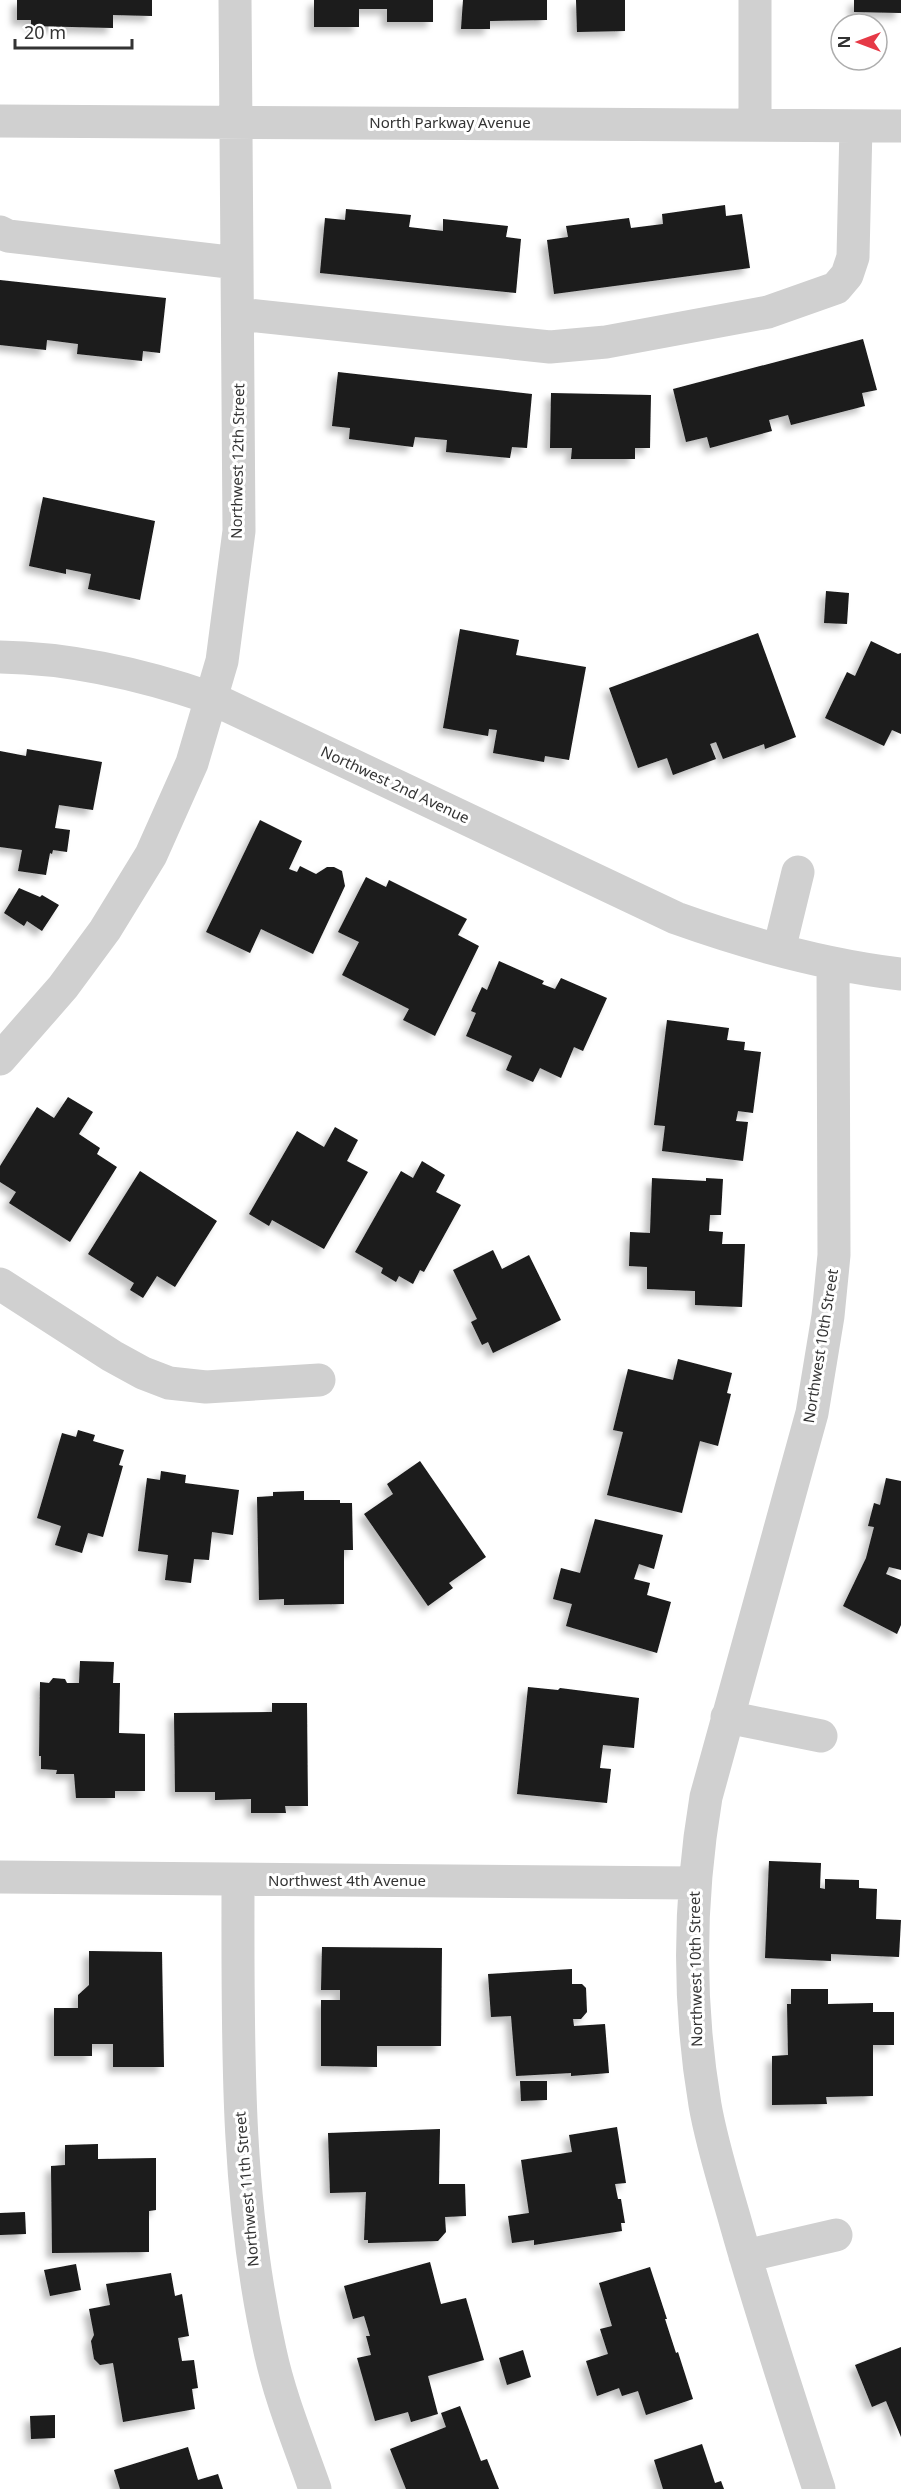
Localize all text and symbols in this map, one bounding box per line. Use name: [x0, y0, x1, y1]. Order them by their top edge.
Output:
scale bar: [15, 12, 132, 50]
north arrow: [829, 12, 889, 72]
text: 20 m: [24, 20, 66, 44]
text: N: [833, 35, 855, 49]
street label: North Parkway Avenue: [369, 112, 531, 132]
street label: Northwest 12th Street: [226, 382, 248, 539]
street label: Northwest 2nd Avenue: [318, 741, 473, 827]
street label: Northwest 10th Street: [798, 1267, 842, 1424]
street label: Northwest 4th Avenue: [268, 1870, 426, 1890]
street label: Northwest 10th Street: [684, 1890, 706, 2047]
street label: Northwest 11th Street: [229, 2110, 263, 2268]

